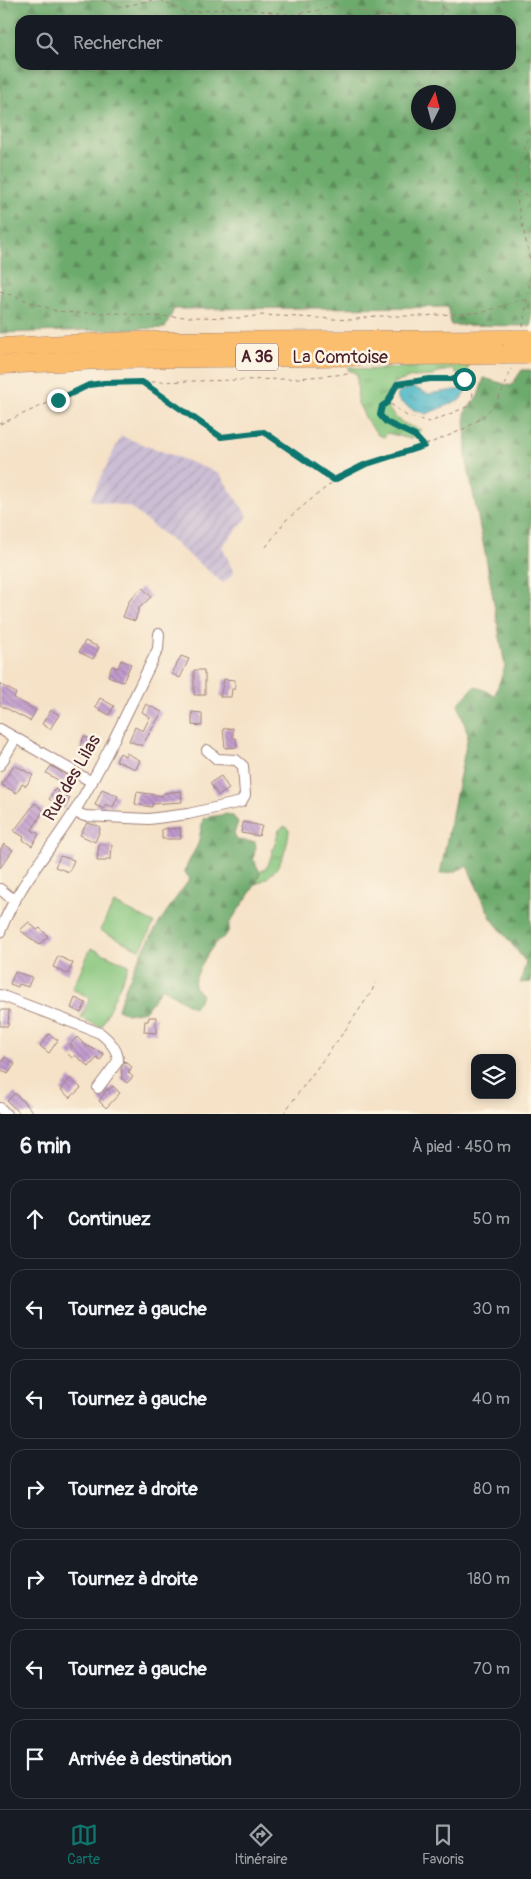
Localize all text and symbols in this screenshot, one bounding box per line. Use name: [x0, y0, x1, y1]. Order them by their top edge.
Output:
search box: [15, 15, 516, 70]
icon: search: [33, 29, 61, 57]
text: Rechercher: [73, 31, 163, 55]
north arrow: [411, 85, 456, 130]
road number: A 36: [236, 344, 278, 371]
street label: La Comtoise: [292, 346, 388, 369]
route start: [453, 368, 476, 391]
route end: [47, 389, 70, 412]
street label: Rue des Lilas: [38, 731, 106, 825]
map controls: [471, 1054, 516, 1099]
button: layers: [471, 1054, 516, 1099]
text: 6 min: [20, 1133, 71, 1160]
text: À pied · 450 m: [412, 1137, 511, 1157]
icon: ahead: [21, 1205, 49, 1233]
text: Continuez: [68, 1207, 151, 1231]
text: 50 m: [473, 1209, 510, 1229]
icon: left: [21, 1295, 49, 1323]
text: Tournez à gauche: [68, 1297, 207, 1321]
text: 30 m: [472, 1299, 510, 1319]
icon: left: [21, 1385, 49, 1413]
text: Tournez à gauche: [68, 1387, 207, 1411]
text: 40 m: [472, 1389, 510, 1409]
icon: right: [21, 1475, 49, 1503]
text: Tournez à droite: [68, 1477, 198, 1501]
text: 80 m: [473, 1479, 510, 1499]
icon: right: [21, 1565, 49, 1593]
text: Tournez à droite: [68, 1567, 198, 1591]
text: 180 m: [467, 1569, 510, 1589]
icon: left: [21, 1655, 49, 1683]
text: Tournez à gauche: [68, 1657, 207, 1681]
text: 70 m: [473, 1659, 510, 1679]
icon: arrive: [21, 1745, 49, 1773]
text: Arrivée à destination: [68, 1747, 232, 1771]
tab: Carte: [67, 1821, 100, 1868]
tab: Itinéraire: [235, 1821, 287, 1868]
tab: Favoris: [422, 1821, 464, 1868]

